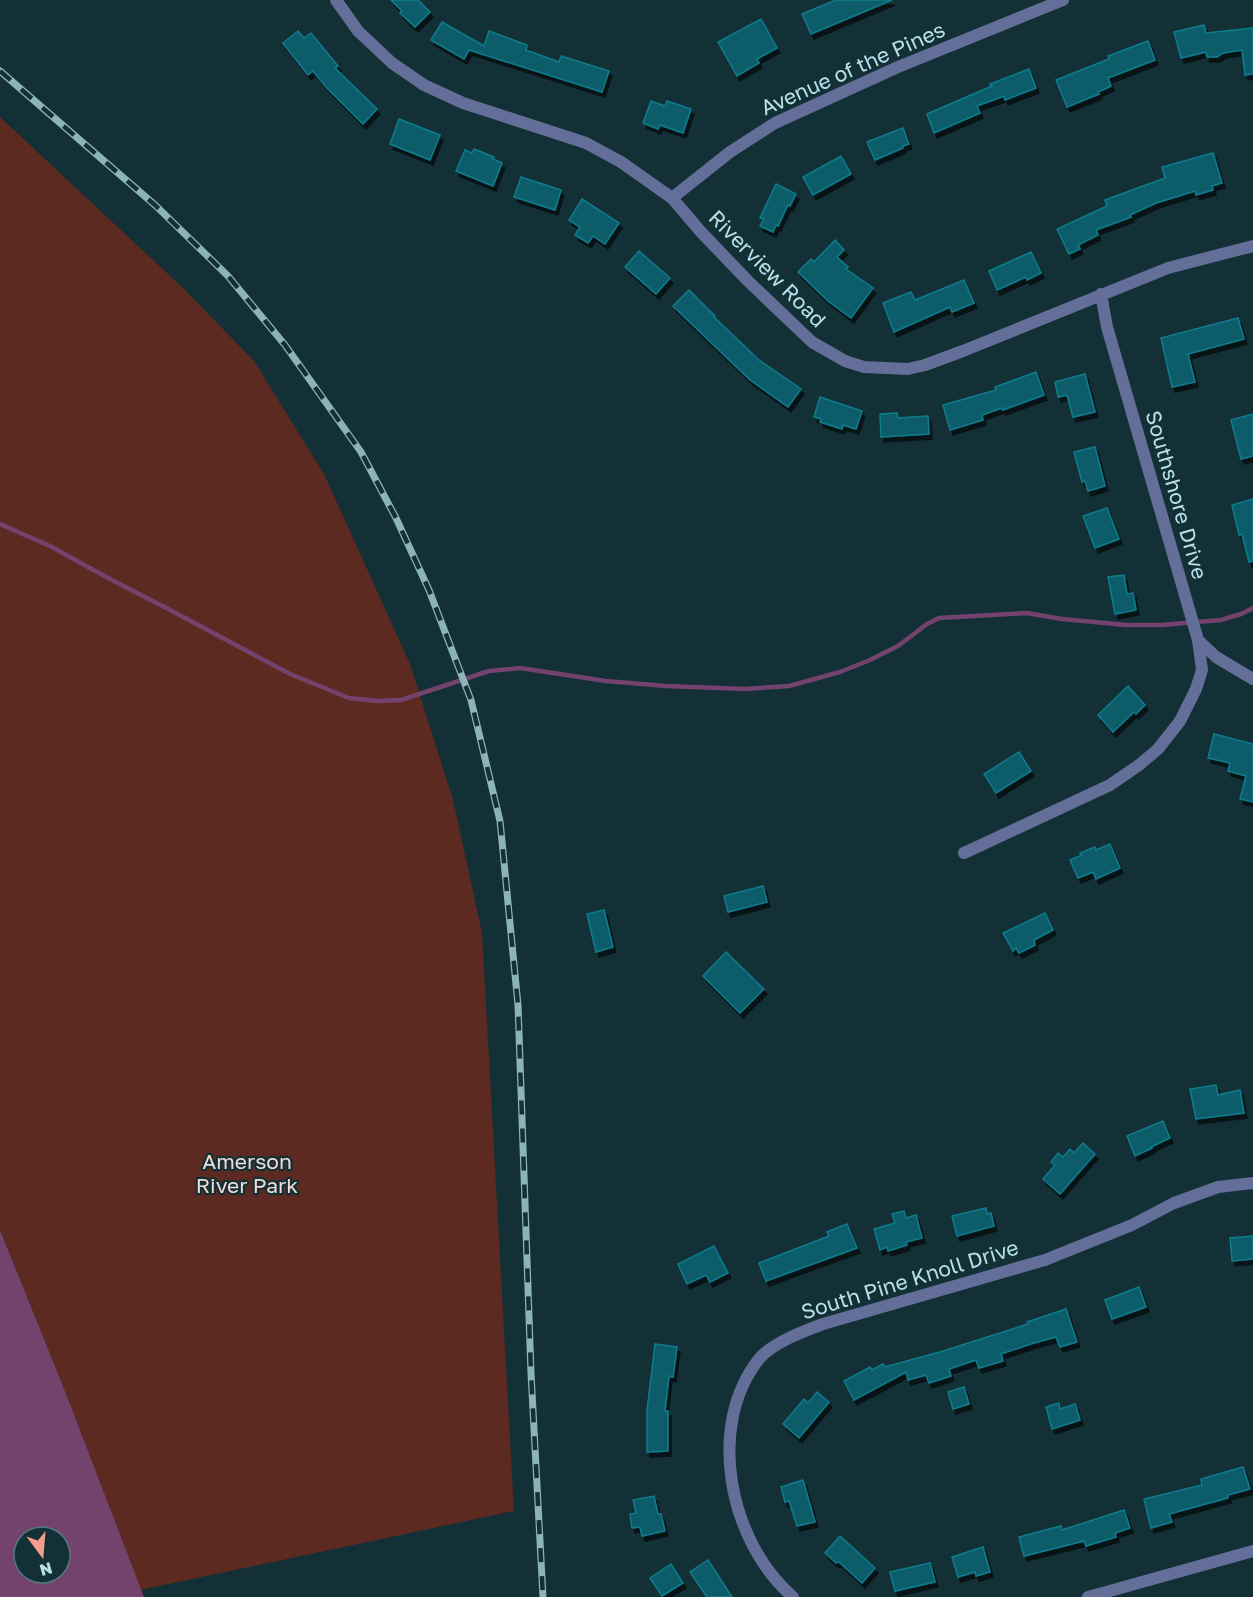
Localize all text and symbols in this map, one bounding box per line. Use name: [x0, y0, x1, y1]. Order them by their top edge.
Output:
street label: Avenue of the Pines: [756, 16, 949, 120]
street label: Riverview Road: [704, 204, 832, 332]
street label: Southshore Drive: [1140, 407, 1213, 582]
park label: Amerson River Park: [196, 1148, 298, 1198]
street label: South Pine Knoll Drive: [798, 1234, 1021, 1324]
north arrow: [12, 1525, 72, 1585]
text: N: [38, 1558, 55, 1581]

